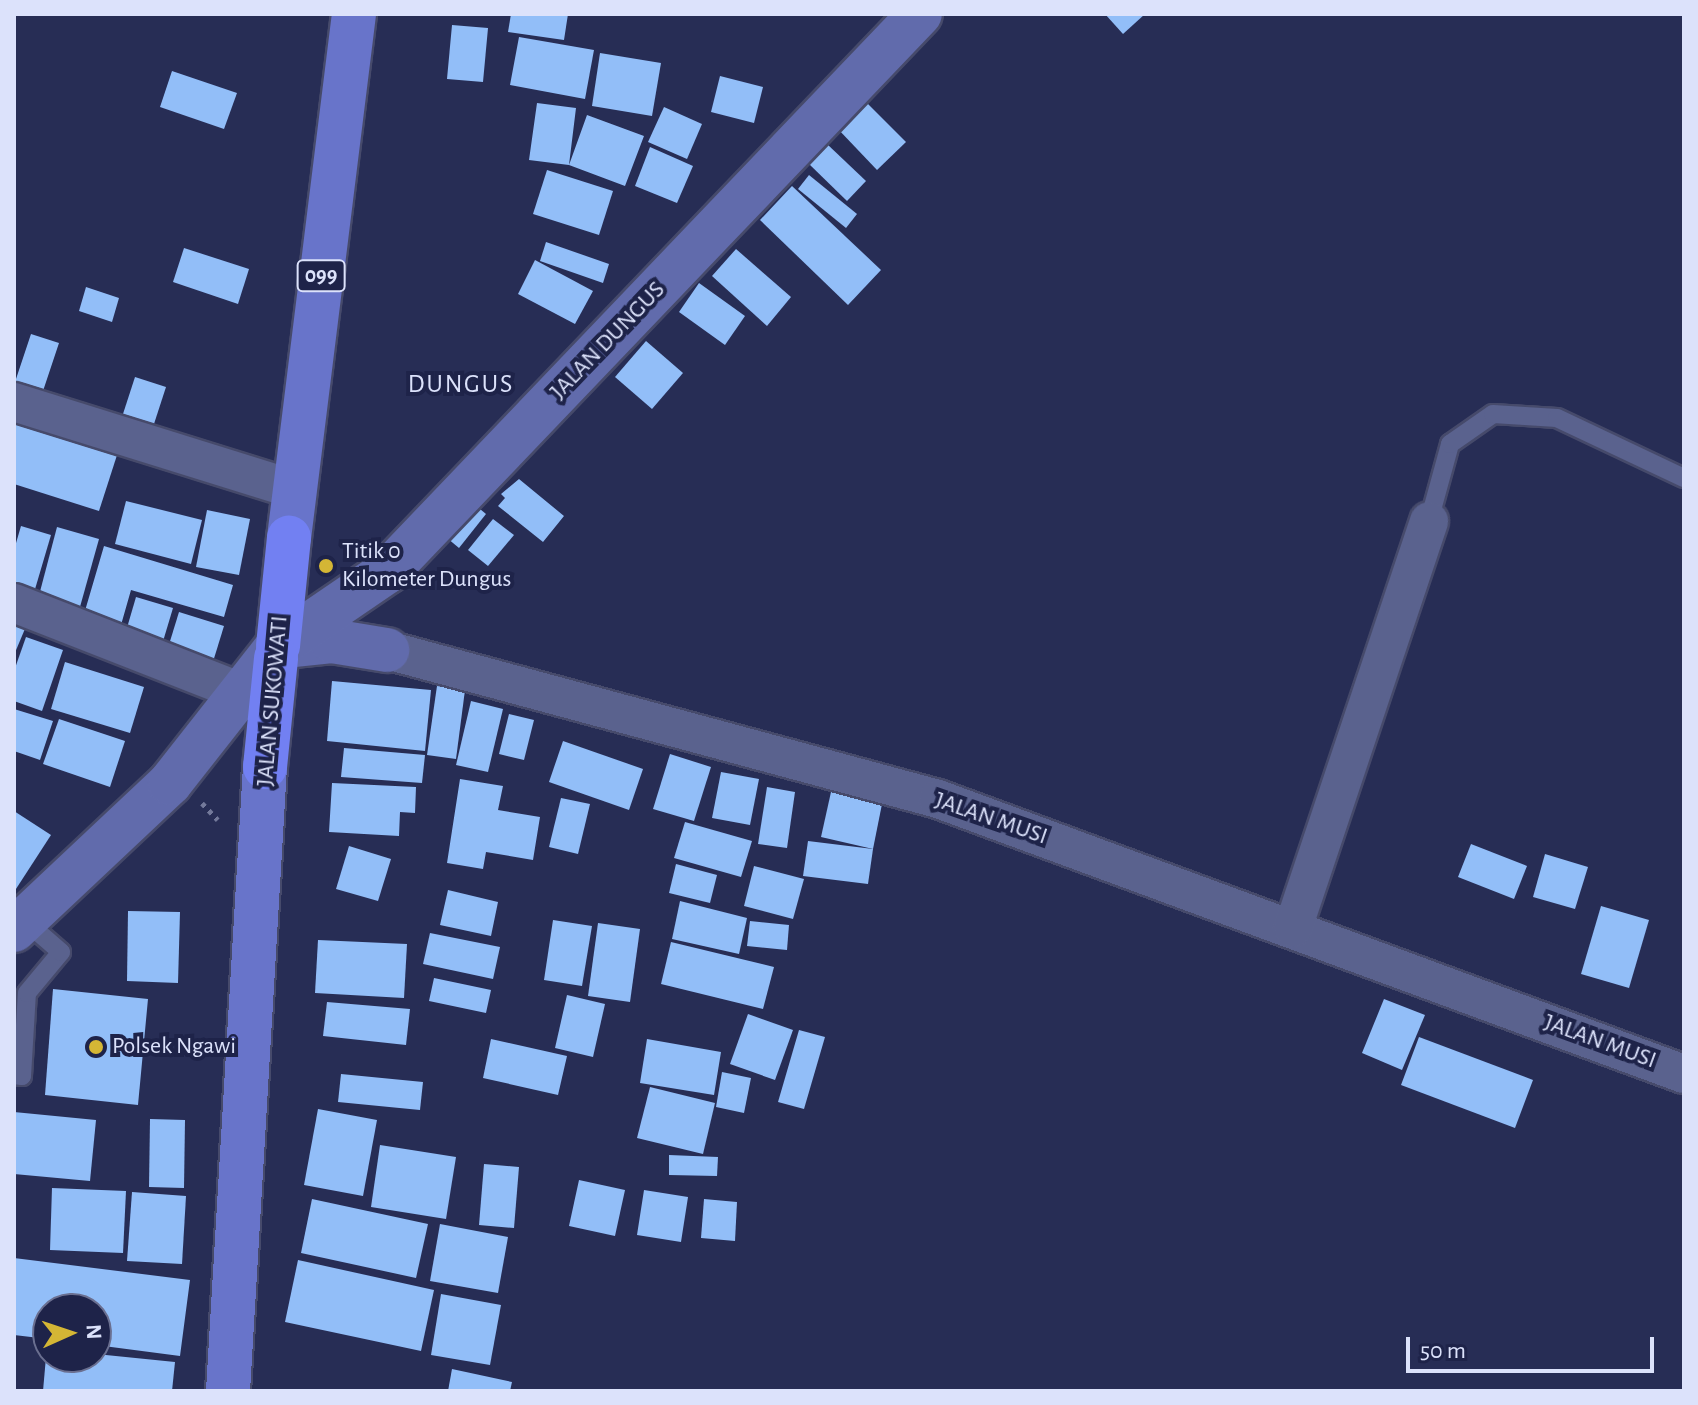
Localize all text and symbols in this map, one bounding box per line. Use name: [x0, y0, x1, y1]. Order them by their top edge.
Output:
road number: 099: [295, 258, 347, 294]
street label: JALAN DUNGUS: [545, 276, 671, 406]
district label: DUNGUS: [408, 369, 514, 401]
place label: Titik 0 Kilometer Dungus: [342, 538, 511, 594]
marker: Titik 0 Kilometer Dungus: [317, 557, 335, 575]
street label: JALAN SUKOWATI: [251, 615, 295, 787]
street label: JALAN MUSI: [931, 786, 1051, 852]
street label: JALAN MUSI: [1540, 1008, 1660, 1076]
place label: Polsek Ngawi: [112, 1033, 236, 1061]
marker: Polsek Ngawi: [87, 1038, 105, 1056]
north arrow: [32, 1293, 112, 1373]
scale bar: [1410, 1321, 1658, 1371]
text: N: [83, 1324, 105, 1340]
text: 50 m: [1420, 1339, 1466, 1363]

